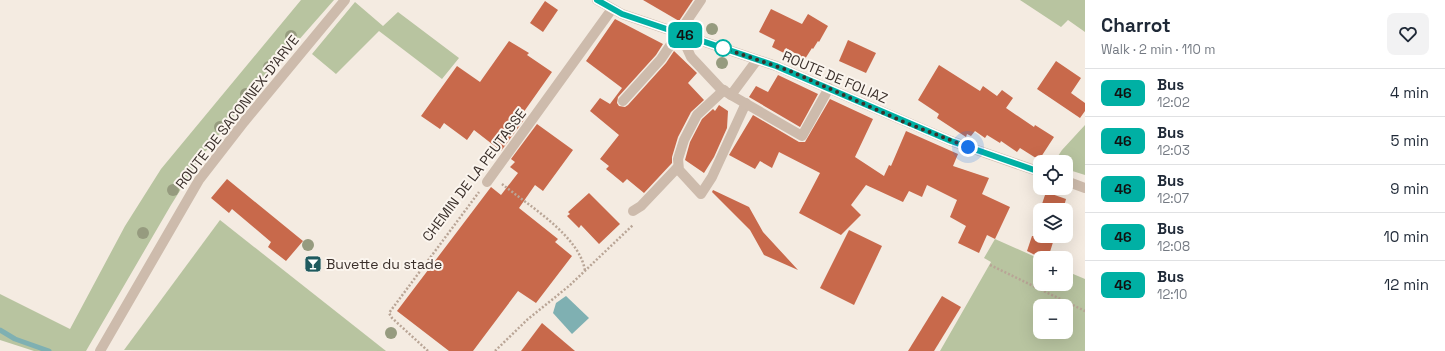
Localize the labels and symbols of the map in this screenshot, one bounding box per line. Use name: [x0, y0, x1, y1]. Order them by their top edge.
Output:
line badge: 46: [667, 22, 703, 48]
street label: ROUTE DE SACONNEX-D'ARVE: [171, 31, 303, 192]
unlabelled marker: [714, 39, 732, 57]
street label: ROUTE DE FOLIAZ: [780, 47, 890, 107]
street label: CHEMIN DE LA PEUTASSE: [418, 105, 530, 245]
your location: [958, 137, 978, 157]
bar icon: Buvette du stade: [303, 254, 323, 274]
place label: Buvette du stade: [326, 255, 442, 273]

